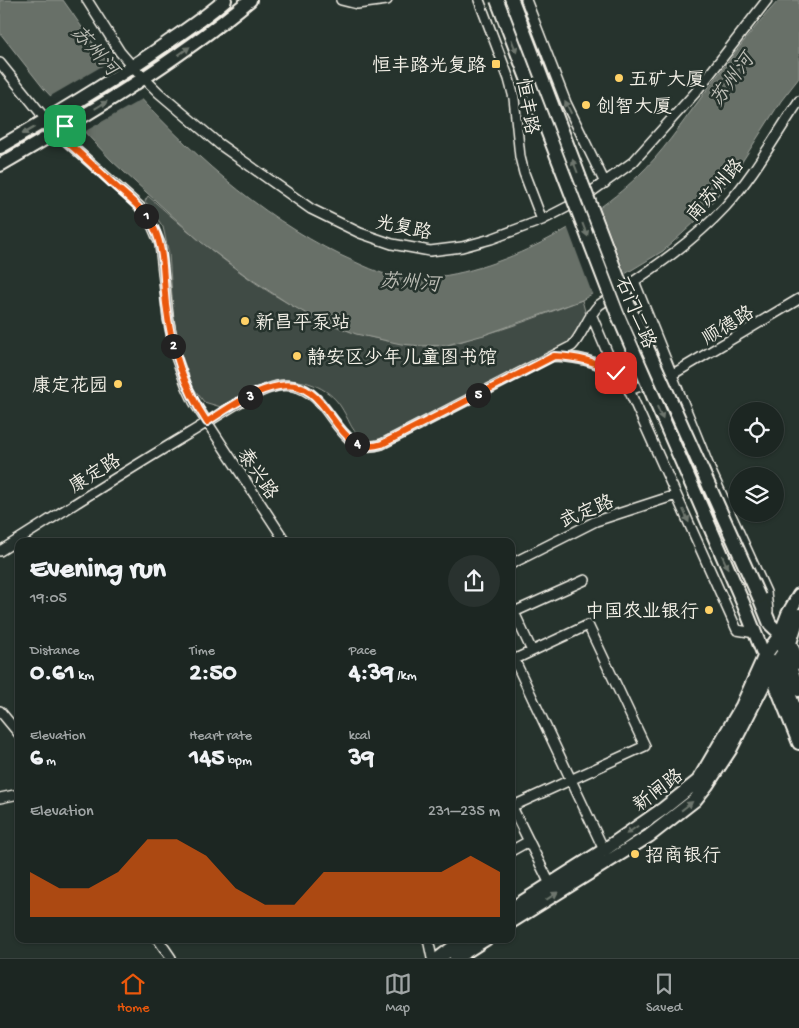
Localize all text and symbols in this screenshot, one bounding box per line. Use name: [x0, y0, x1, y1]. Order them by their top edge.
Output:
water label: 苏州河: [65, 21, 126, 85]
one-way arrow: [511, 38, 518, 53]
one-way arrow: [177, 46, 191, 56]
water label: 苏州河: [705, 46, 763, 112]
place label: 恒丰路光复路: [372, 55, 486, 79]
marker: 恒丰路光复路: [490, 58, 502, 70]
place label: 五矿大厦: [629, 69, 705, 93]
marker: 五矿大厦: [613, 72, 625, 84]
street label: 恒丰路: [509, 76, 543, 137]
place label: 创智大厦: [596, 96, 672, 120]
marker: 创智大厦: [580, 99, 592, 111]
one-way arrow: [94, 100, 107, 109]
one-way arrow: [564, 100, 572, 114]
pin: [44, 105, 86, 147]
icon: arrive: [51, 112, 79, 140]
one-way arrow: [22, 126, 35, 135]
street label: 南苏州路: [682, 154, 750, 228]
one-way arrow: [571, 158, 579, 173]
pin: 1: [134, 204, 158, 228]
text: 1: [144, 208, 149, 225]
street label: 光复路: [373, 211, 434, 247]
one-way arrow: [581, 223, 589, 237]
water label: 苏州河: [379, 269, 444, 298]
street label: 石门二路: [608, 273, 660, 353]
street label: 顺德路: [698, 302, 759, 352]
place label: 新昌平泵站: [255, 312, 350, 336]
marker: 新昌平泵站: [239, 315, 251, 327]
pin: 2: [160, 334, 186, 358]
text: 2: [170, 338, 177, 355]
place label: 静安区少年儿童图书馆: [307, 347, 497, 371]
marker: 静安区少年儿童图书馆: [291, 350, 303, 362]
pin: [595, 352, 637, 394]
icon: check: [602, 359, 630, 387]
place label: 康定花园: [32, 375, 108, 399]
marker: 康定花园: [112, 378, 124, 390]
pin: 5: [466, 382, 490, 408]
pin: 3: [238, 384, 262, 410]
text: 5: [475, 387, 482, 404]
text: 3: [247, 389, 254, 406]
map controls: [729, 402, 784, 522]
button: locate: [729, 402, 784, 457]
one-way arrow: [657, 406, 665, 420]
pin: 4: [344, 432, 370, 456]
text: 4: [354, 436, 361, 453]
street label: 泰兴路: [231, 444, 282, 505]
street label: 康定路: [65, 449, 126, 500]
button: layers: [729, 467, 784, 522]
street label: 武定路: [556, 491, 618, 535]
one-way arrow: [682, 509, 690, 523]
text: Evening run: [30, 554, 166, 587]
button: share: [448, 555, 500, 607]
one-way arrow: [722, 555, 730, 569]
text: 19:05: [30, 590, 67, 609]
place label: 中国农业银行: [585, 600, 699, 625]
marker: 中国农业银行: [703, 604, 715, 616]
text: Distance: [30, 643, 79, 660]
text: Time: [189, 643, 215, 660]
text: Pace: [349, 643, 376, 660]
text: 0.61: [30, 660, 75, 689]
text: 2:50: [189, 660, 237, 689]
text: 4:39: [349, 660, 394, 689]
text: km: [75, 668, 94, 685]
text: /km: [394, 668, 417, 685]
text: Elevation: [30, 728, 86, 745]
text: Heart rate: [189, 728, 252, 745]
text: kcal: [349, 728, 371, 745]
text: 6: [30, 745, 43, 774]
text: 145: [189, 745, 224, 774]
text: 39: [349, 745, 374, 774]
text: m: [43, 753, 56, 770]
text: bpm: [224, 753, 252, 770]
street label: 新闸路: [629, 765, 689, 818]
one-way arrow: [680, 801, 694, 811]
text: Elevation: [30, 803, 94, 822]
text: 231–235 m: [428, 803, 500, 822]
one-way arrow: [625, 825, 639, 835]
place label: 招商银行: [645, 845, 721, 869]
marker: 招商银行: [629, 848, 641, 860]
one-way arrow: [546, 891, 559, 901]
tab: Home: [117, 970, 150, 1017]
tab: Map: [384, 970, 412, 1017]
tab: Saved: [646, 970, 682, 1017]

